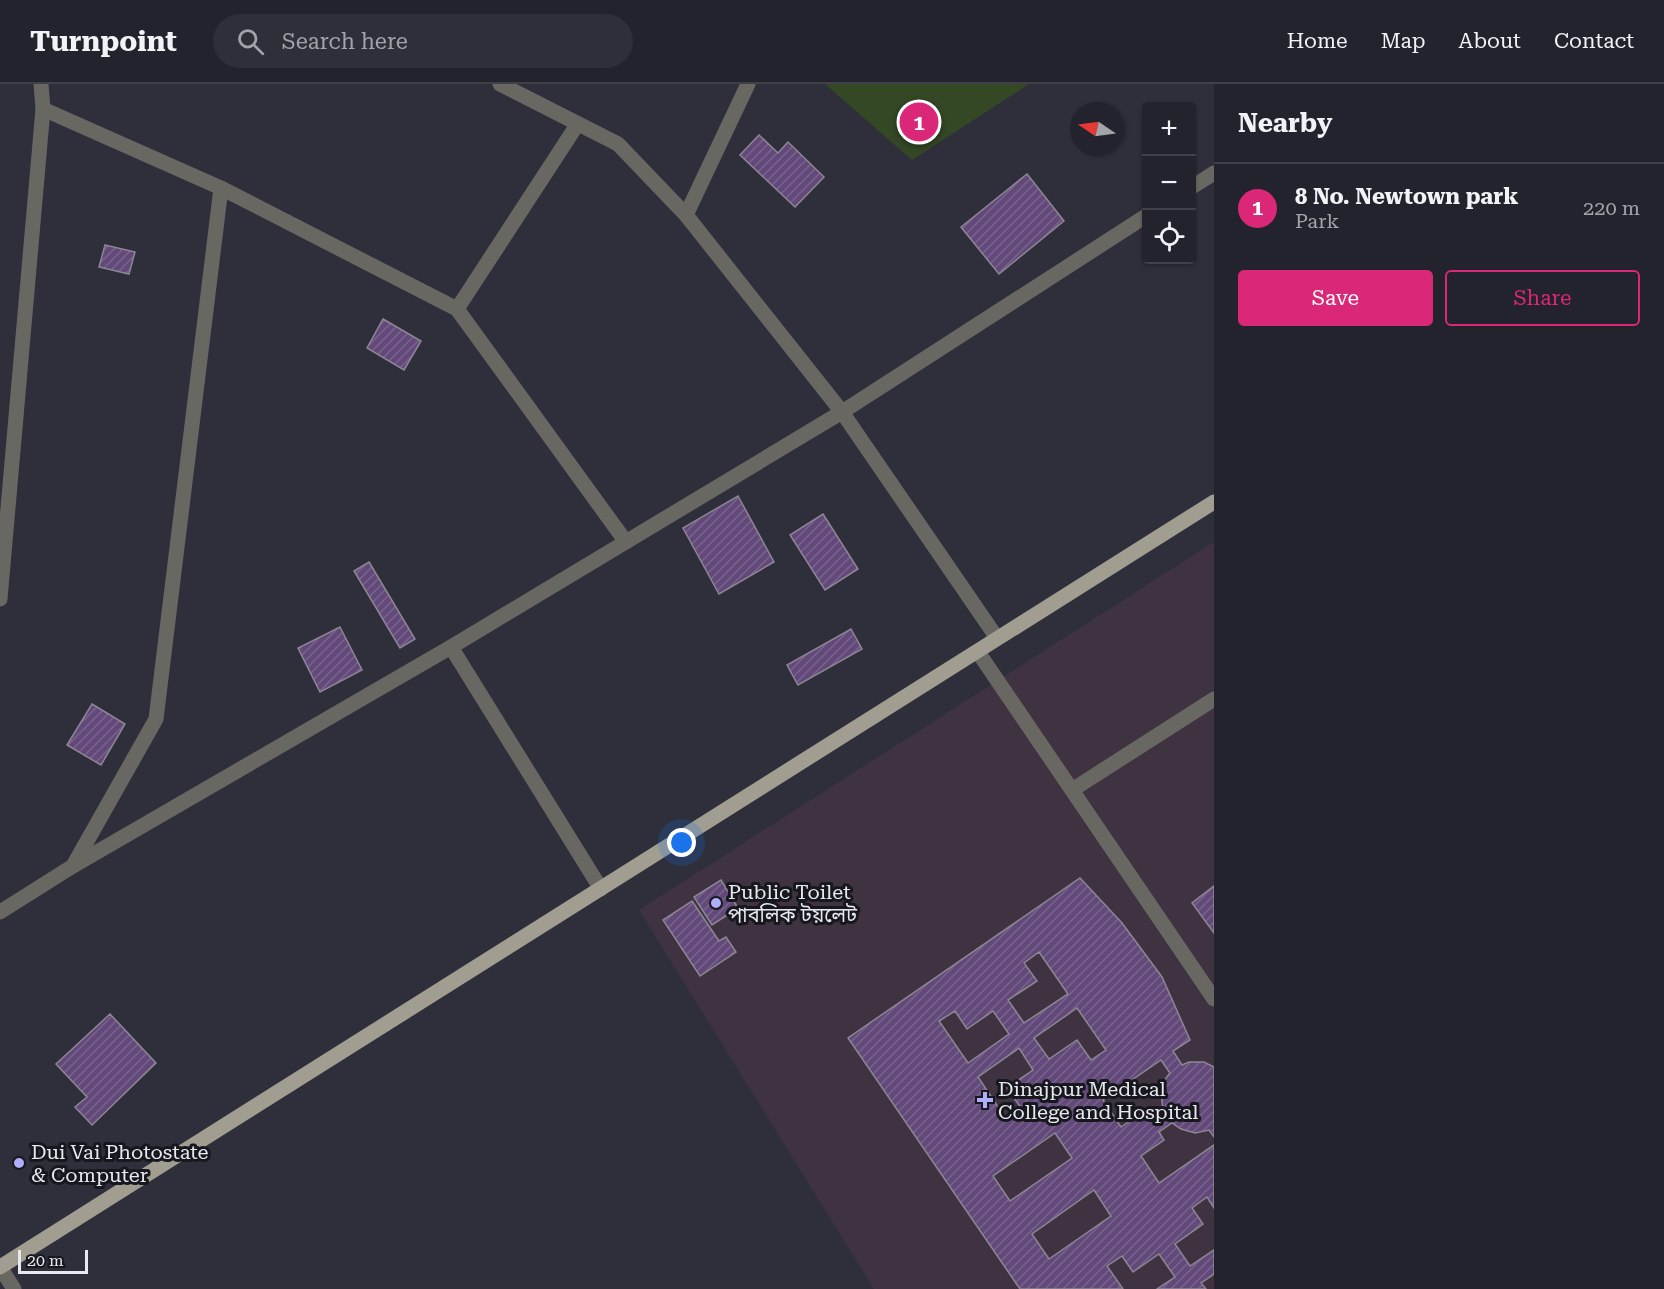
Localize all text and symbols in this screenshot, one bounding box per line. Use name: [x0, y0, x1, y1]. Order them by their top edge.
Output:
search box: [213, 14, 633, 68]
text: Turnpoint: [30, 25, 177, 58]
icon: search: [234, 25, 267, 58]
text: Search here: [282, 29, 408, 54]
text: Home: [1287, 29, 1348, 53]
text: Map: [1381, 29, 1426, 53]
text: About: [1459, 29, 1521, 53]
text: Contact: [1554, 29, 1634, 53]
pin: 1: [900, 99, 938, 144]
north arrow: [1070, 102, 1124, 156]
map controls: [1142, 102, 1196, 264]
button: +: [1142, 102, 1196, 156]
text: Nearby: [1238, 108, 1332, 138]
button: −: [1142, 156, 1196, 210]
text: 8 No. Newtown park: [1295, 184, 1518, 209]
text: 1: [1252, 196, 1263, 220]
text: 220 m: [1583, 196, 1640, 220]
text: Park: [1295, 209, 1339, 233]
button: locate: [1142, 210, 1196, 264]
button: Save: [1238, 270, 1433, 326]
button: Share: [1445, 270, 1640, 326]
your location: [667, 828, 696, 857]
place label: Public Toilet পাবলিক টয়লেট: [728, 880, 858, 927]
marker: Public Toilet পাবলিক টয়লেট: [709, 896, 723, 910]
place label: Dinajpur Medical College and Hospital: [998, 1077, 1198, 1124]
marker: Dinajpur Medical College and Hospital: [976, 1091, 994, 1109]
place label: Dui Vai Photostate & Computer: [31, 1140, 209, 1187]
marker: Dui Vai Photostate & Computer: [12, 1156, 26, 1170]
scale bar: [18, 1247, 88, 1274]
text: 20 m: [27, 1251, 64, 1270]

